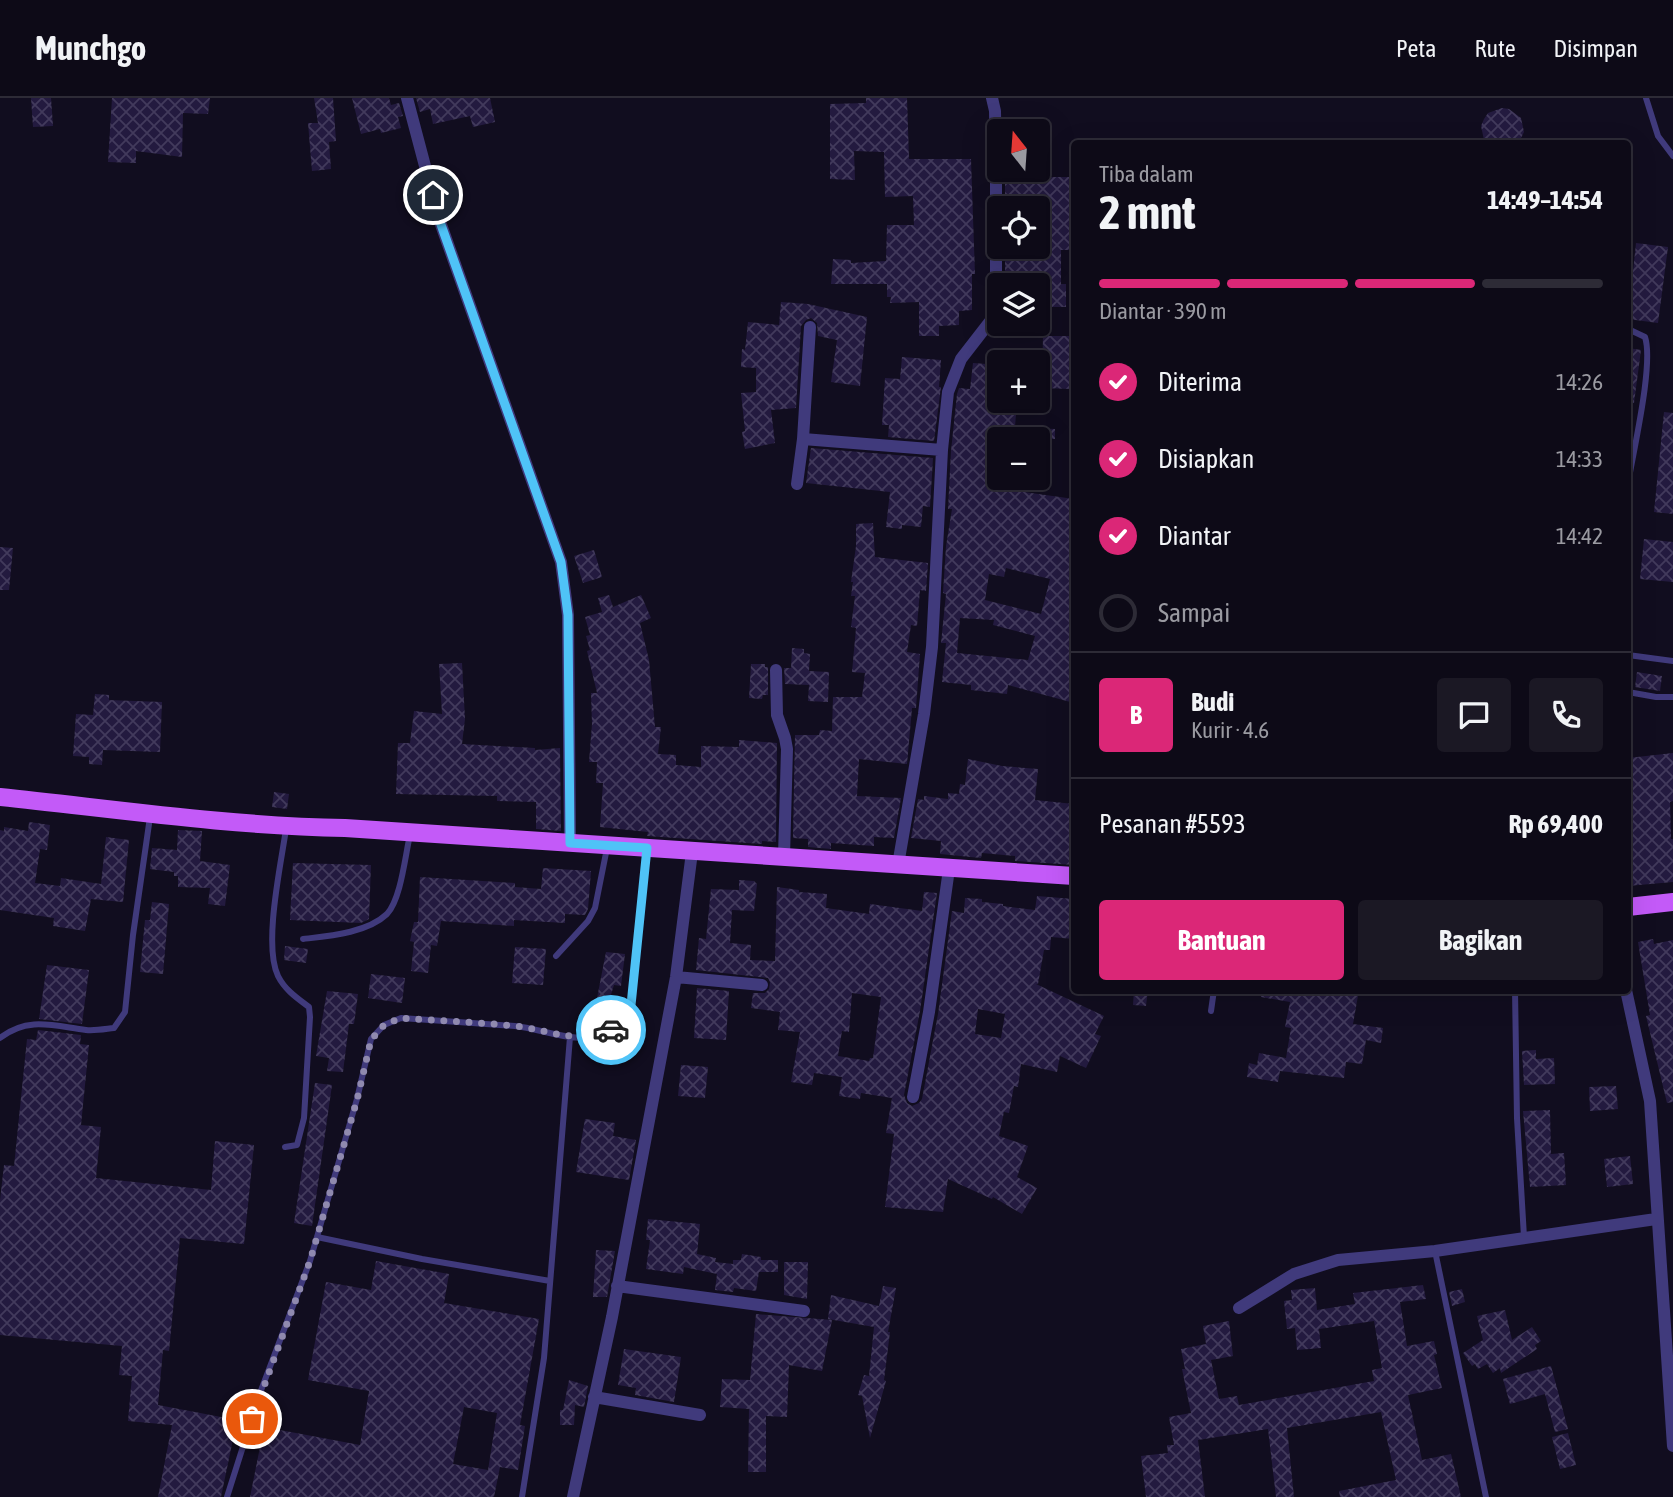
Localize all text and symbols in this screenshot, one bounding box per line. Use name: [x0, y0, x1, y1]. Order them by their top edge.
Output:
text: Munchgo: [35, 29, 146, 67]
text: Peta: [1396, 35, 1436, 62]
text: Rute: [1474, 35, 1516, 62]
text: Disimpan: [1554, 35, 1638, 62]
north arrow: [987, 119, 1050, 182]
map controls: [987, 119, 1050, 490]
text: Tiba dalam: [1099, 161, 1194, 187]
pin: [403, 165, 463, 225]
icon: home: [414, 176, 452, 214]
text: 14:49–14:54: [1487, 185, 1603, 215]
text: 2 mnt: [1099, 186, 1196, 239]
button: locate: [987, 196, 1050, 259]
button: layers: [987, 273, 1050, 336]
text: Diantar · 390 m: [1099, 298, 1227, 324]
button: +: [987, 350, 1050, 413]
icon: check: [1099, 363, 1137, 401]
text: Diterima: [1158, 367, 1242, 397]
text: 14:26: [1556, 369, 1603, 395]
button: −: [987, 427, 1050, 490]
icon: check: [1099, 440, 1137, 478]
text: Disiapkan: [1158, 444, 1254, 474]
text: 14:33: [1556, 446, 1603, 472]
icon: check: [1099, 517, 1137, 555]
text: Diantar: [1158, 521, 1231, 551]
text: 14:42: [1556, 523, 1603, 549]
text: Sampai: [1158, 598, 1230, 628]
button: chat: [1437, 678, 1511, 752]
button: phone: [1529, 678, 1603, 752]
text: Budi: [1191, 687, 1234, 717]
text: B: [1130, 700, 1142, 730]
text: Kurir · 4.6: [1191, 717, 1269, 743]
text: Pesanan #5593: [1099, 809, 1246, 839]
text: Rp 69,400: [1508, 809, 1603, 839]
button: Bantuan: [1099, 900, 1344, 980]
button: Bagikan: [1358, 900, 1603, 980]
courier: [576, 995, 646, 1065]
icon: car: [592, 1011, 630, 1049]
pin: [222, 1389, 282, 1449]
icon: bag: [233, 1400, 271, 1438]

